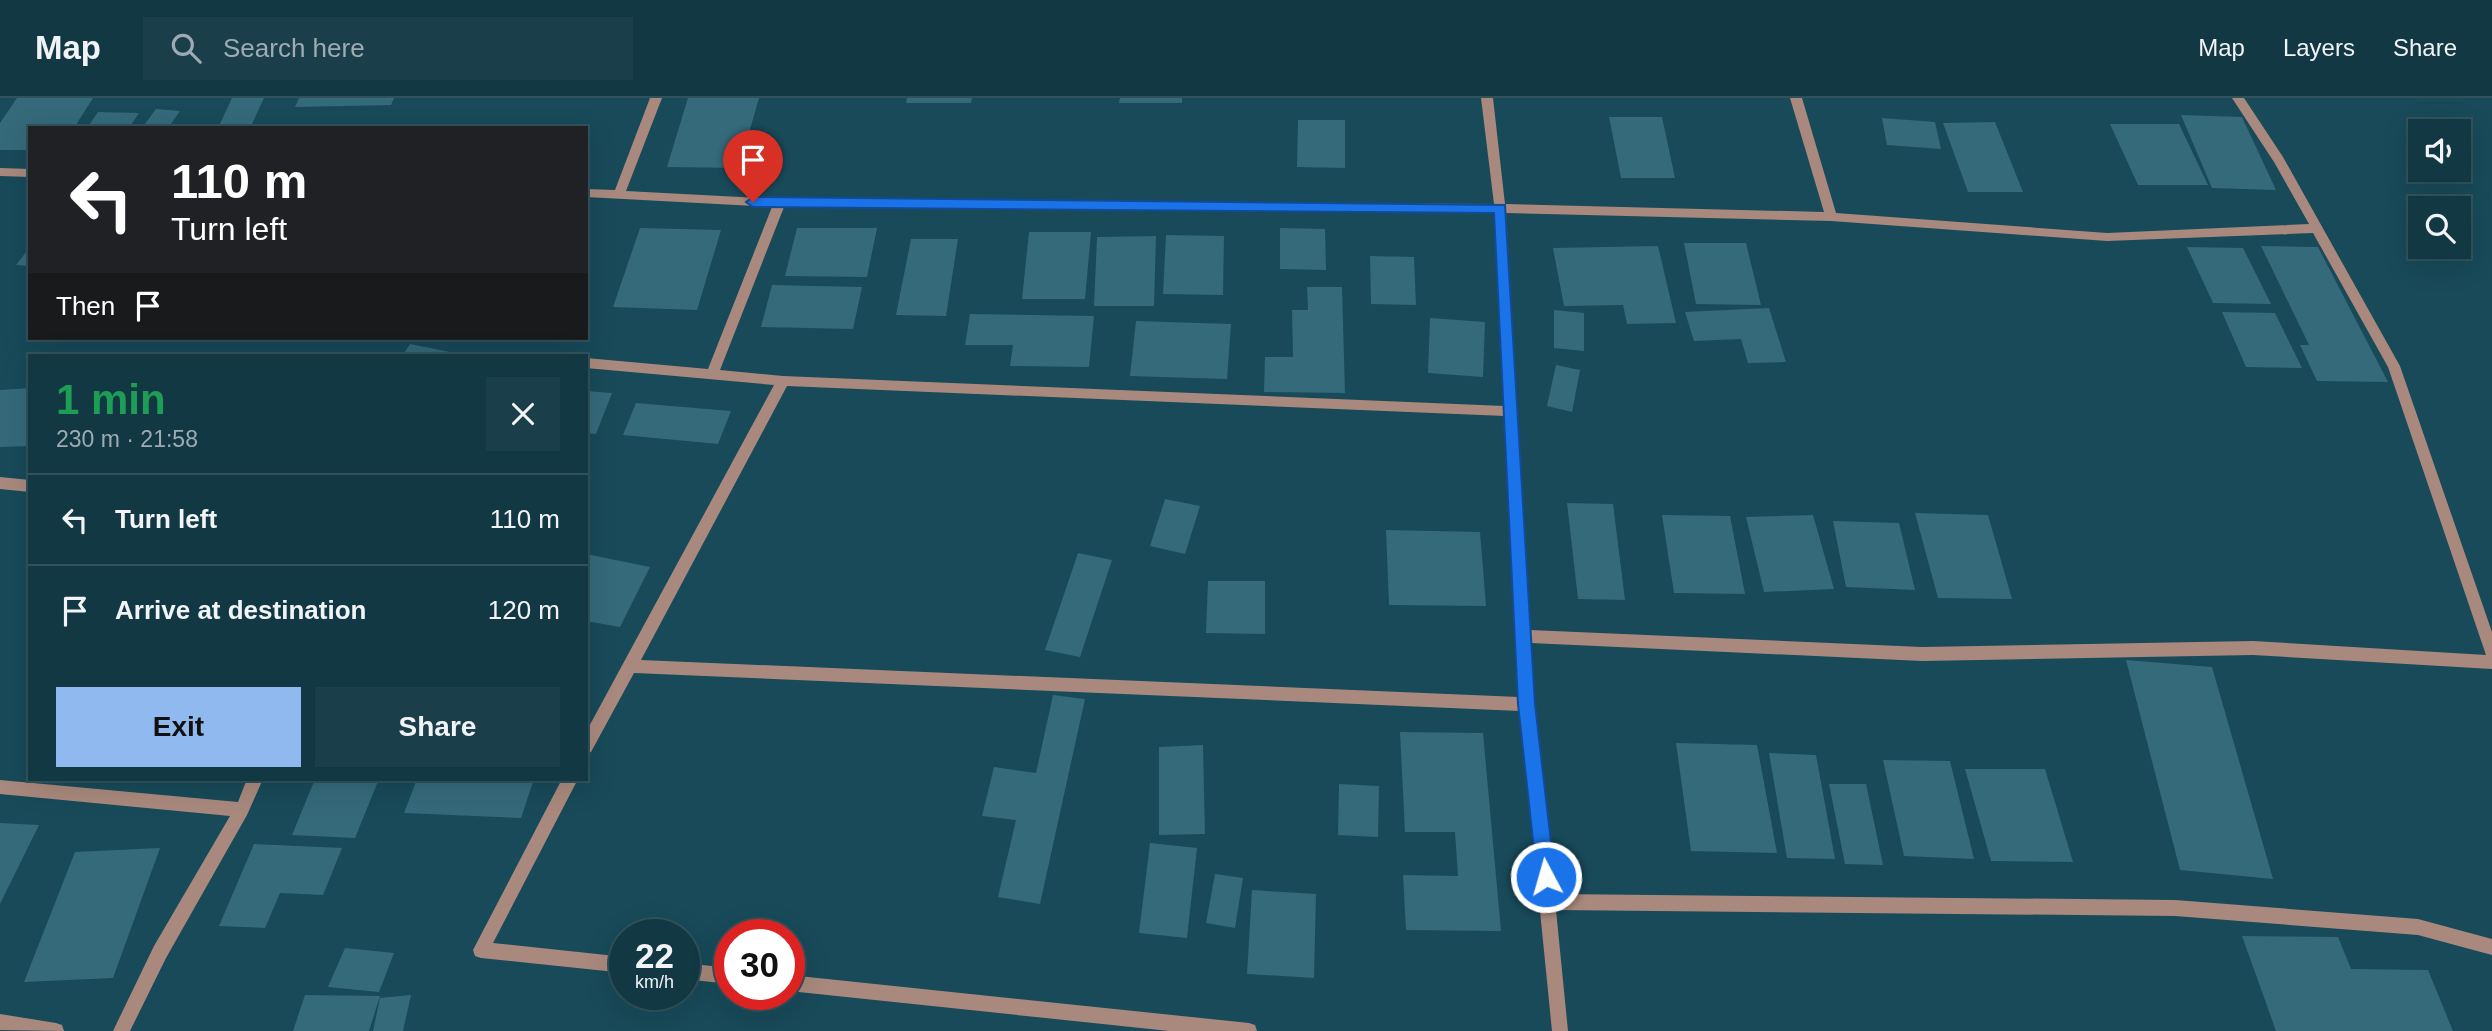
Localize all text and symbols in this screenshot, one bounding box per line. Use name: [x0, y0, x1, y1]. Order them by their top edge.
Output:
search box: [143, 17, 633, 80]
text: Map: [35, 29, 101, 66]
icon: search: [167, 29, 205, 67]
text: Search here: [223, 33, 365, 63]
text: Map: [2198, 34, 2245, 61]
text: Layers: [2283, 34, 2355, 61]
text: Share: [2393, 34, 2457, 61]
map controls: [2408, 119, 2471, 259]
button: sound: [2408, 119, 2471, 182]
pin: [723, 130, 783, 202]
icon: arrive: [734, 141, 772, 179]
icon: left: [56, 154, 147, 245]
text: 110 m: [171, 154, 307, 208]
button: search: [2408, 196, 2471, 259]
text: Turn left: [171, 211, 287, 247]
icon: arrive: [129, 287, 167, 325]
text: Then: [56, 291, 115, 321]
text: 1 min: [56, 376, 166, 423]
button: close: [486, 377, 560, 451]
text: 230 m · 21:58: [56, 426, 198, 452]
icon: left: [56, 501, 94, 539]
text: Turn left: [115, 504, 217, 534]
text: 110 m: [490, 504, 560, 534]
icon: arrive: [56, 592, 94, 630]
text: Arrive at destination: [115, 595, 366, 625]
text: 120 m: [488, 595, 560, 625]
button: Exit: [56, 687, 301, 767]
button: Share: [315, 687, 560, 767]
position arrow: [1509, 840, 1583, 914]
speed limit sign: 30: [714, 919, 805, 1010]
text: 22: [635, 936, 674, 975]
text: km/h: [635, 972, 674, 992]

